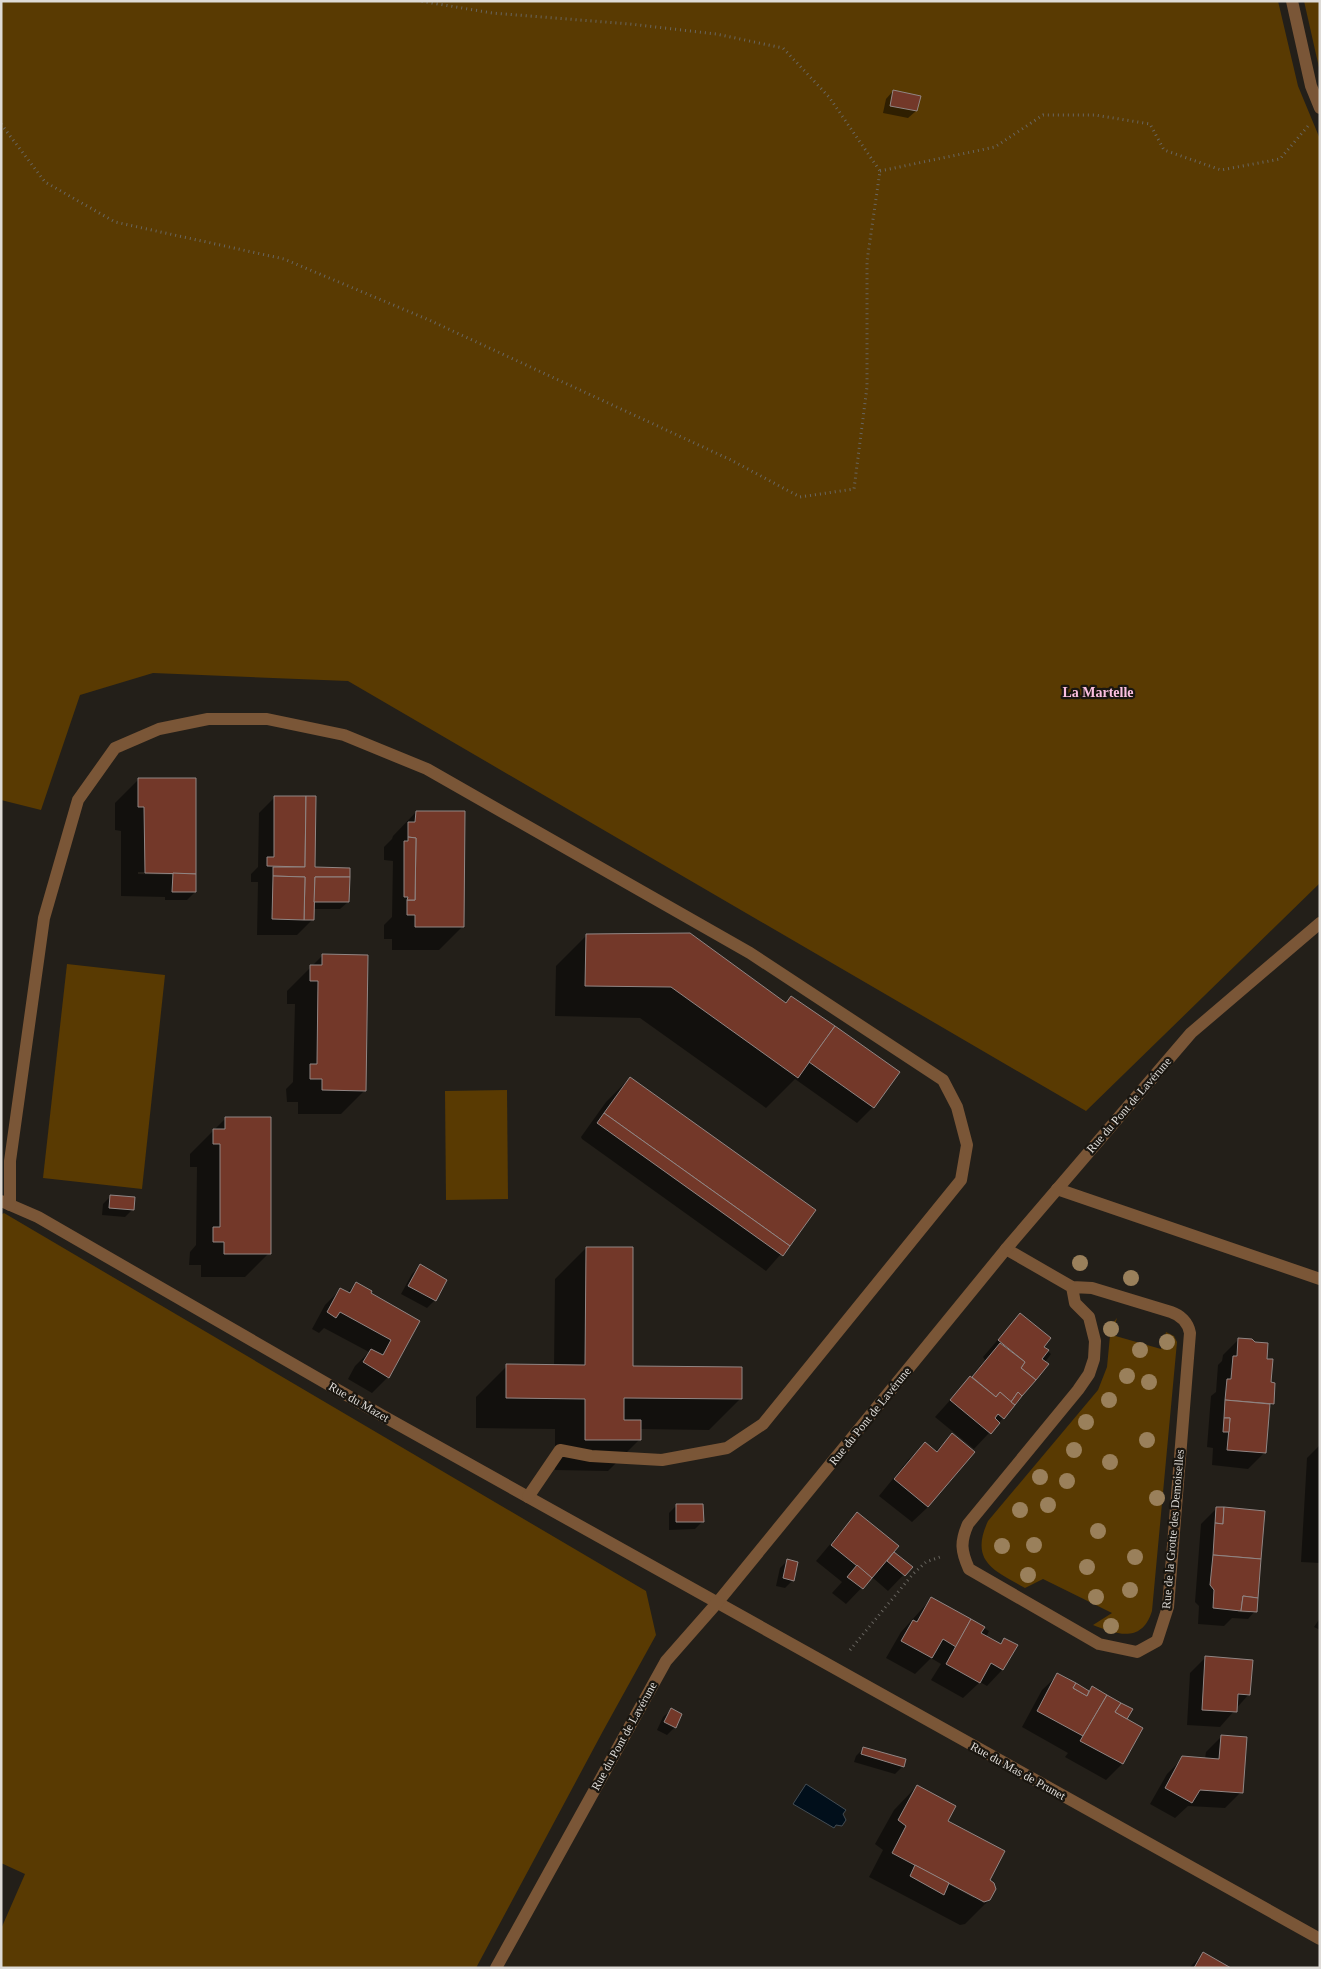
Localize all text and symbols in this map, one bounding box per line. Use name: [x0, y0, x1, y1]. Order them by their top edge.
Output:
district label: La Martelle: [1062, 685, 1134, 700]
street label: Rue du Pont de Lavérune: [1084, 1054, 1174, 1156]
street label: Rue du Pont de Lavérune: [826, 1364, 914, 1468]
street label: Rue du Mazet: [326, 1379, 392, 1425]
street label: Rue de la Grotte des Demoiselles: [1159, 1448, 1187, 1609]
street label: Rue du Pont de Lavérune: [588, 1679, 660, 1793]
street label: Rue du Mas de Prunet: [968, 1739, 1069, 1803]

